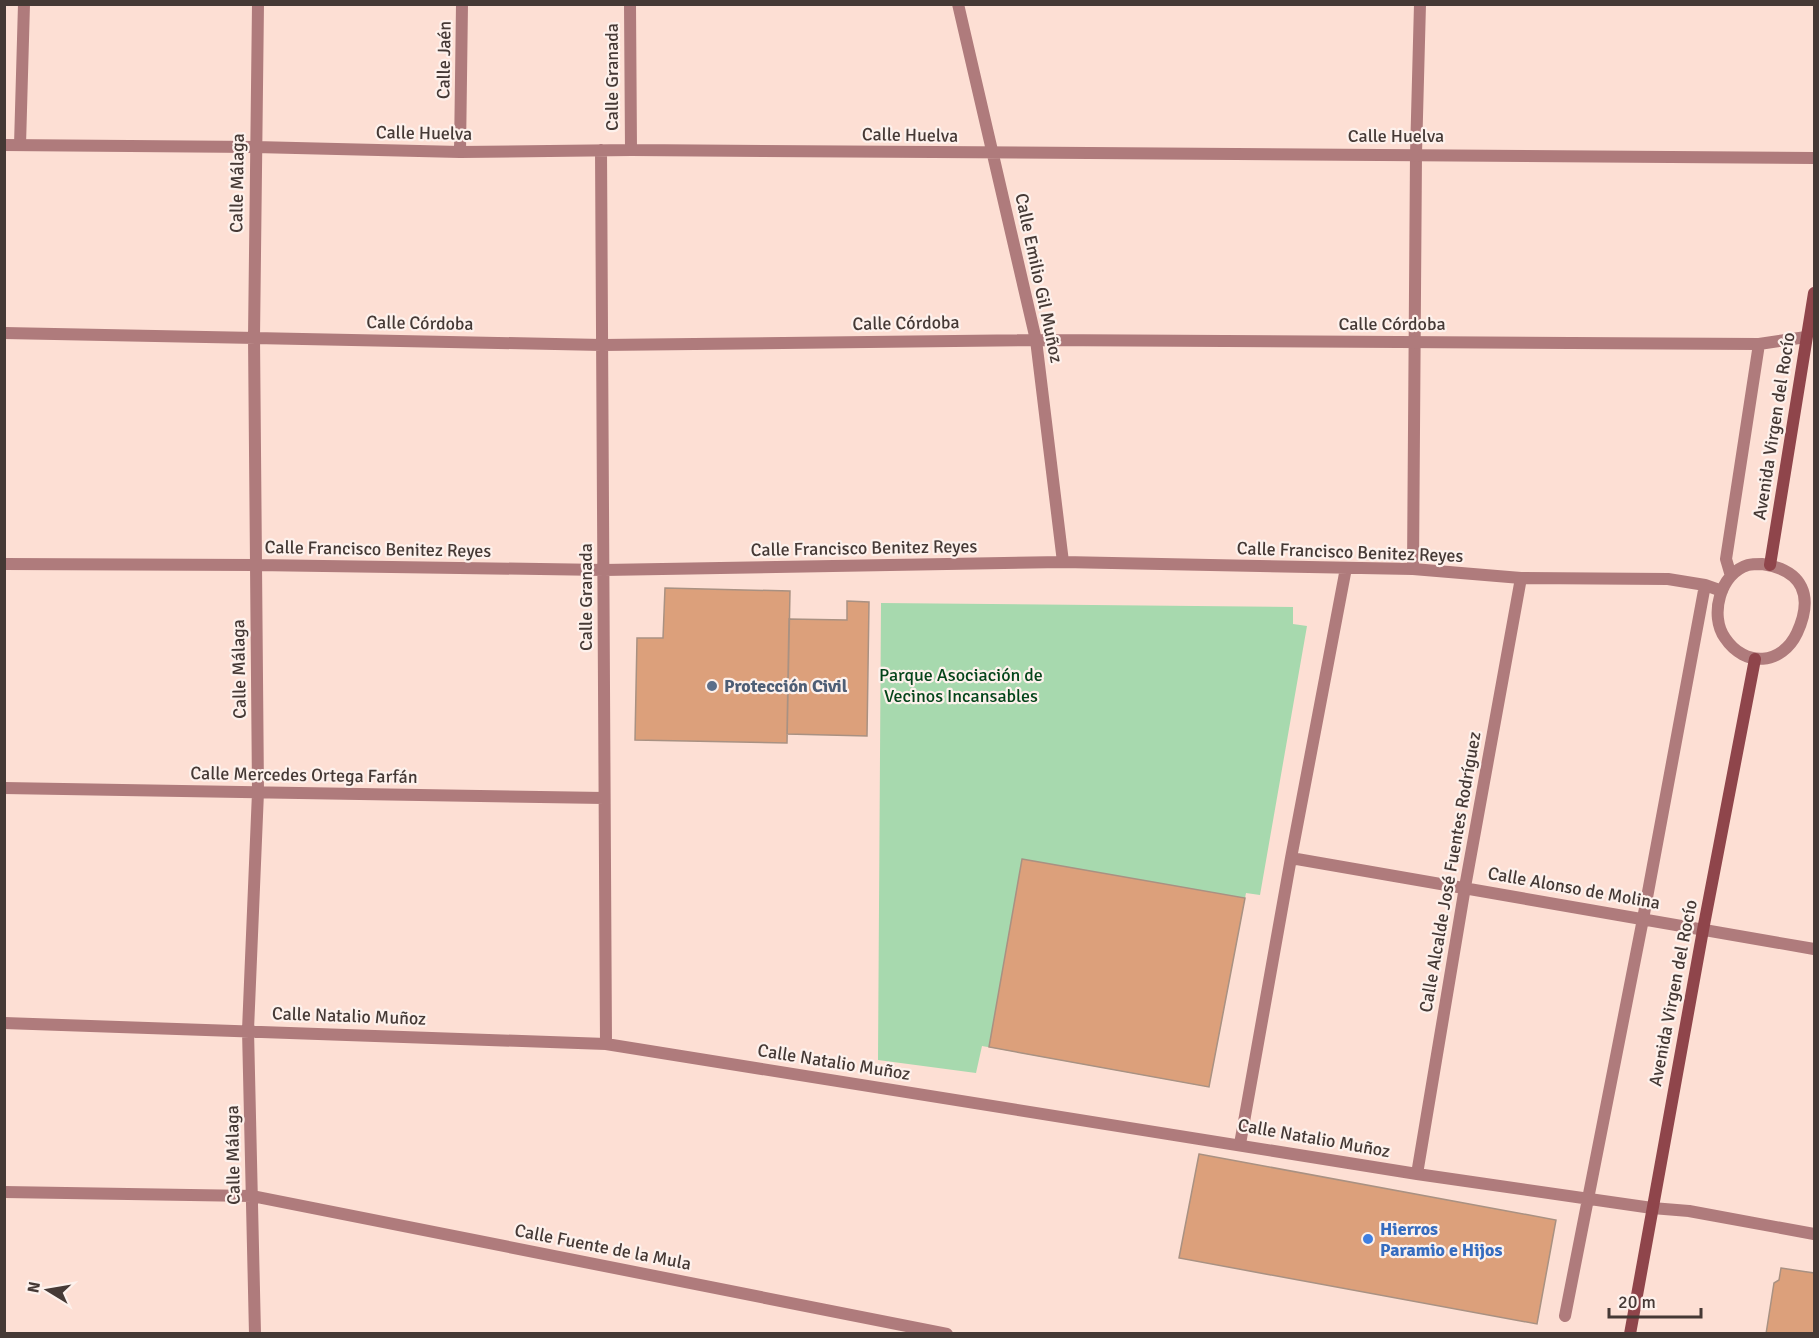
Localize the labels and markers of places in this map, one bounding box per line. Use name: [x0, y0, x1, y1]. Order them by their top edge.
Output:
place label: Protección Civil: [724, 675, 848, 697]
marker: Protección Civil: [705, 679, 719, 693]
place label: Hierros Paramio e Hijos: [1380, 1218, 1502, 1261]
marker: Hierros Paramio e Hijos: [1361, 1232, 1375, 1246]

